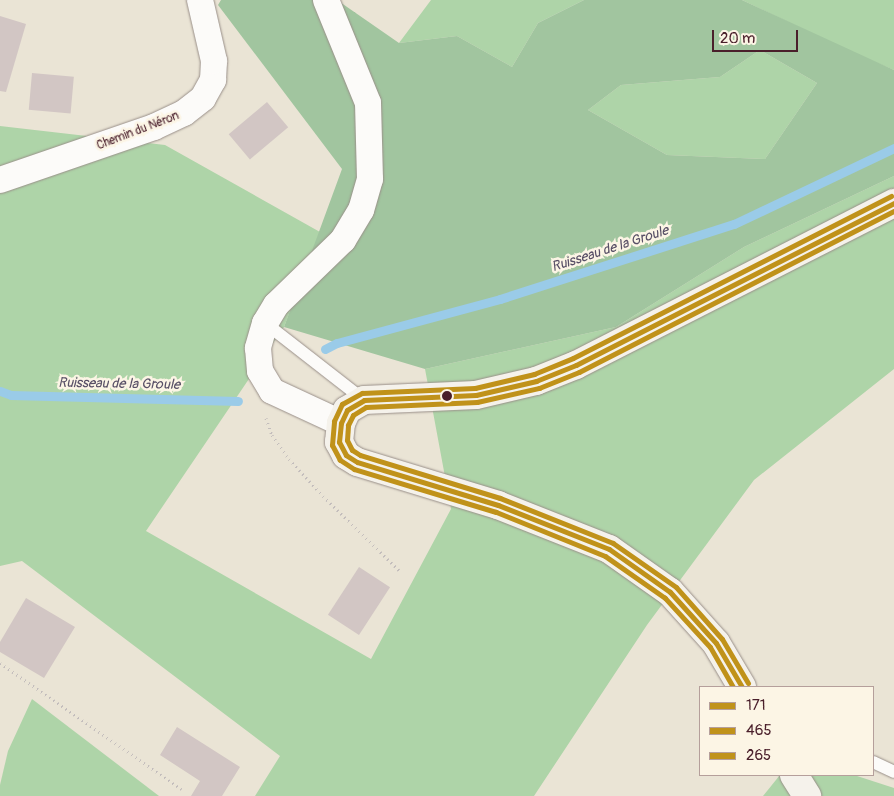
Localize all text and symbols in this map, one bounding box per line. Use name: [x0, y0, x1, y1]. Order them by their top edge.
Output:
scale bar: [714, 20, 800, 52]
text: 20 m: [720, 29, 755, 48]
street label: Chemin du Néron: [95, 109, 181, 153]
water label: Ruisseau de la Groule: [549, 222, 671, 276]
water label: Ruisseau de la Groule: [58, 375, 180, 393]
unlabelled marker: [442, 391, 452, 401]
legend: [699, 686, 874, 776]
text: 171: [746, 696, 766, 715]
text: 465: [746, 721, 772, 740]
text: 265: [746, 746, 771, 765]

